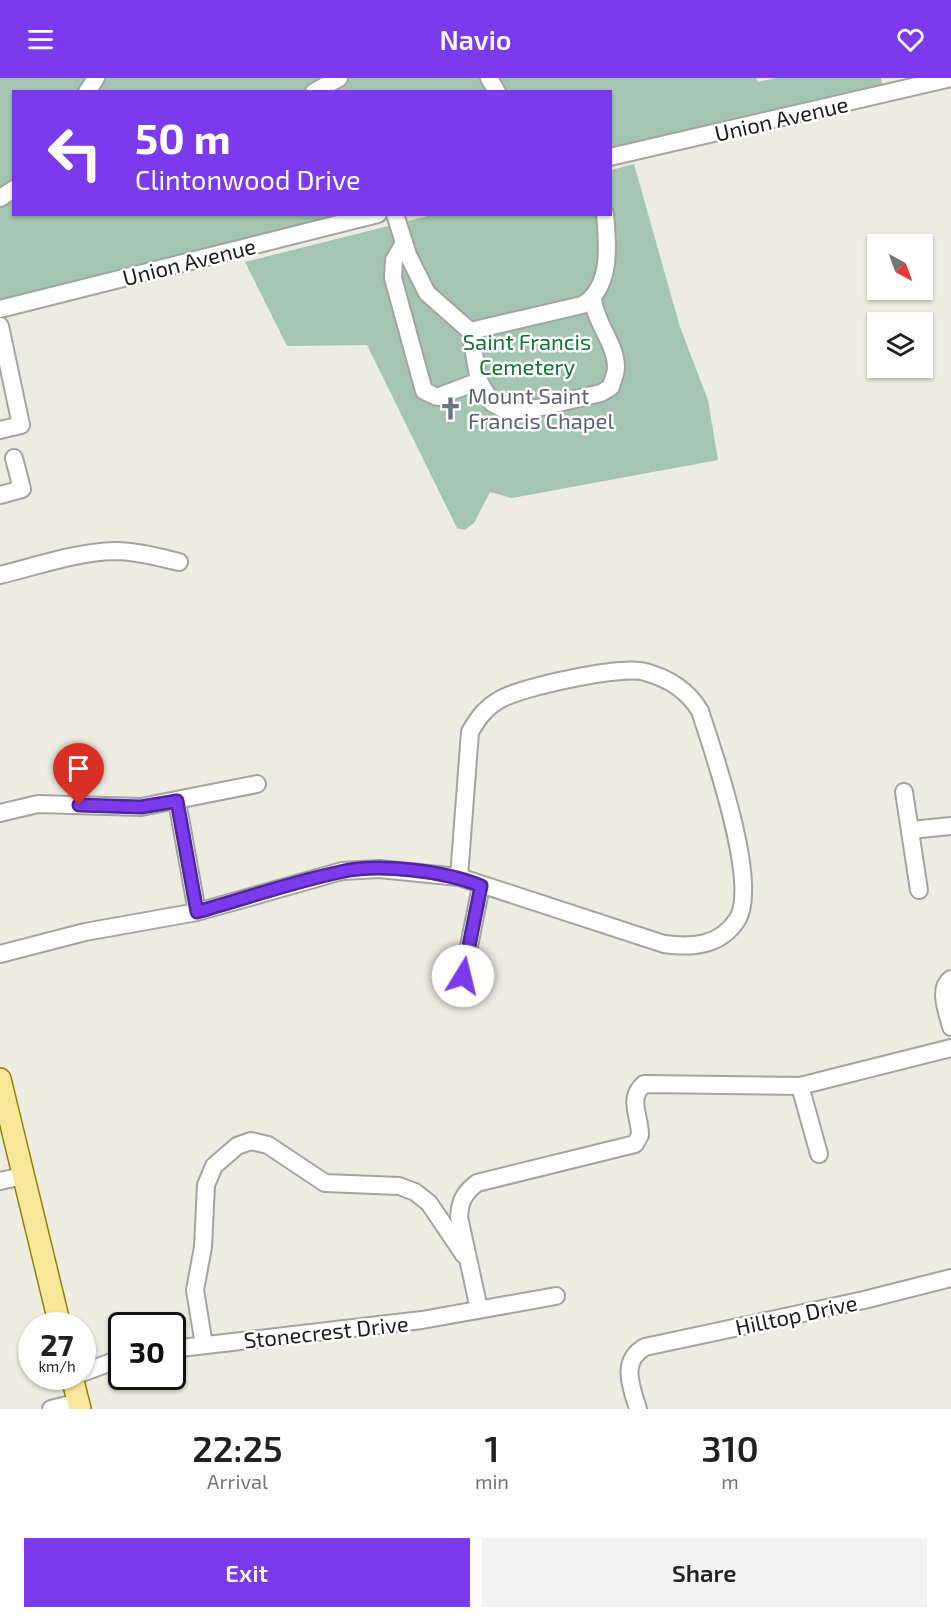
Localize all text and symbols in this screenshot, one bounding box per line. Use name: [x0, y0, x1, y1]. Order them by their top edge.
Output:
icon: menu: [24, 23, 57, 56]
text: Navio: [439, 23, 512, 55]
icon: heart: [894, 23, 927, 56]
street label: Union Avenue: [712, 90, 850, 146]
text: 50 m: [135, 112, 231, 162]
icon: left: [36, 114, 114, 192]
text: Clintonwood Drive: [135, 163, 361, 195]
street label: Union Avenue: [120, 232, 258, 290]
north arrow: [867, 234, 933, 300]
map controls: [867, 234, 933, 378]
button: layers: [867, 312, 933, 378]
park label: Saint Francis Cemetery: [463, 328, 591, 379]
place label: Mount Saint Francis Chapel: [468, 382, 614, 433]
church icon: Mount Saint Francis Chapel: [437, 395, 463, 421]
pin: [53, 743, 104, 805]
icon: arrive: [62, 752, 95, 785]
position arrow: [431, 944, 495, 1008]
street label: Hilltop Drive: [733, 1288, 859, 1340]
street label: Stonecrest Drive: [242, 1309, 410, 1353]
speed limit sign: 30: [108, 1312, 186, 1390]
text: 27: [40, 1326, 74, 1362]
text: km/h: [38, 1357, 76, 1375]
text: 22:25: [192, 1426, 283, 1469]
text: 1: [484, 1426, 499, 1469]
text: 310: [701, 1426, 759, 1469]
text: Arrival: [207, 1469, 268, 1493]
text: min: [475, 1469, 509, 1493]
text: m: [721, 1469, 739, 1493]
button: Exit: [24, 1538, 470, 1607]
button: Share: [482, 1538, 927, 1607]

